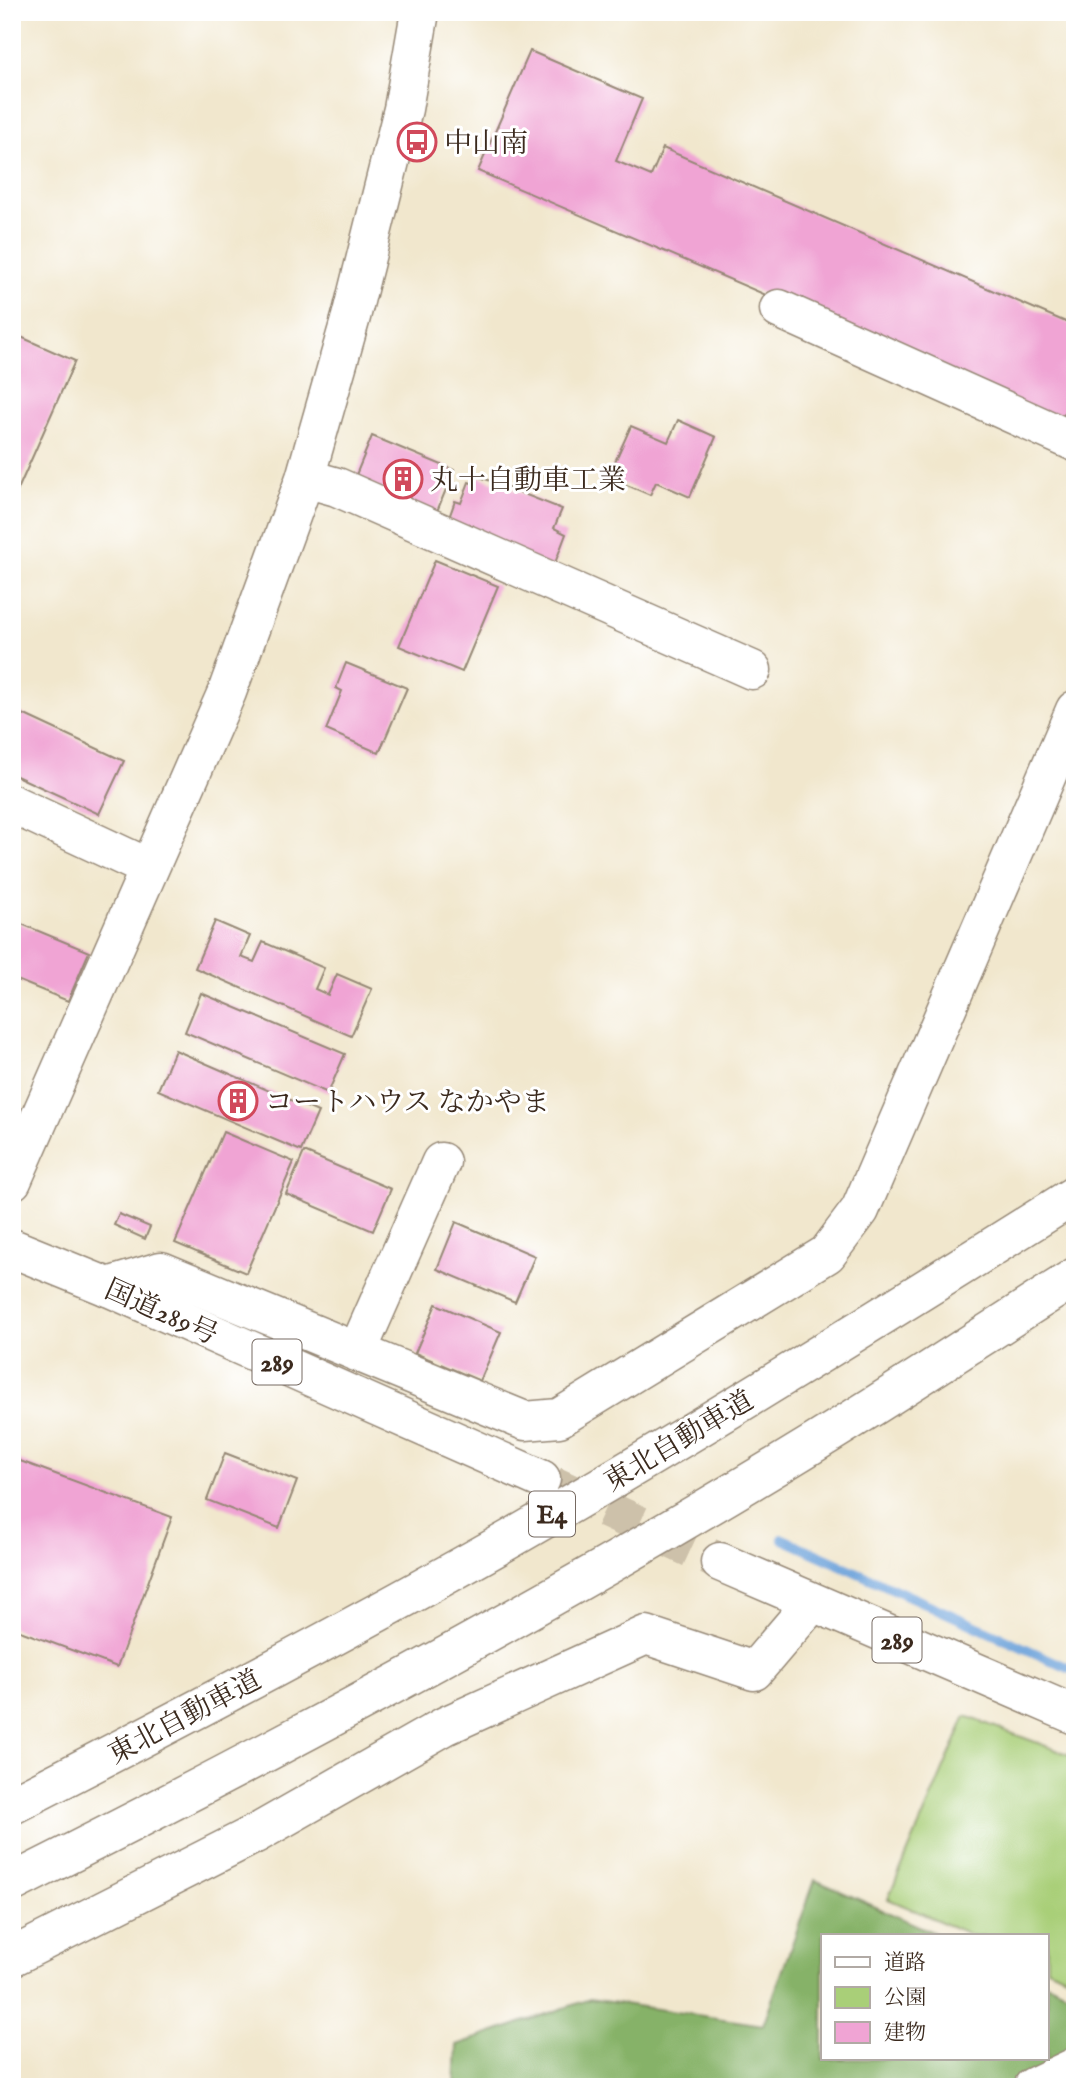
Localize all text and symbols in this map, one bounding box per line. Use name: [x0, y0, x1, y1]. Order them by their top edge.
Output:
bus stop icon: 中山南: [396, 121, 438, 163]
place label: 中山南: [444, 127, 528, 162]
building icon: 丸十自動車工業: [382, 458, 424, 500]
place label: 丸十自動車工業: [430, 464, 626, 499]
building icon: コートハウス なかやま: [217, 1080, 259, 1122]
place label: コートハウス なかやま: [265, 1086, 550, 1121]
street label: 国道289号: [99, 1273, 223, 1354]
road number: 289: [252, 1340, 302, 1385]
street label: 東北自動車道: [598, 1384, 760, 1500]
road number: E4: [529, 1492, 575, 1536]
road number: 289: [872, 1618, 922, 1662]
street label: 東北自動車道: [103, 1663, 268, 1773]
legend: [821, 1934, 1048, 2060]
text: 道路: [884, 1950, 926, 1977]
text: 公園: [884, 1985, 926, 2012]
text: 建物: [884, 2020, 926, 2047]

